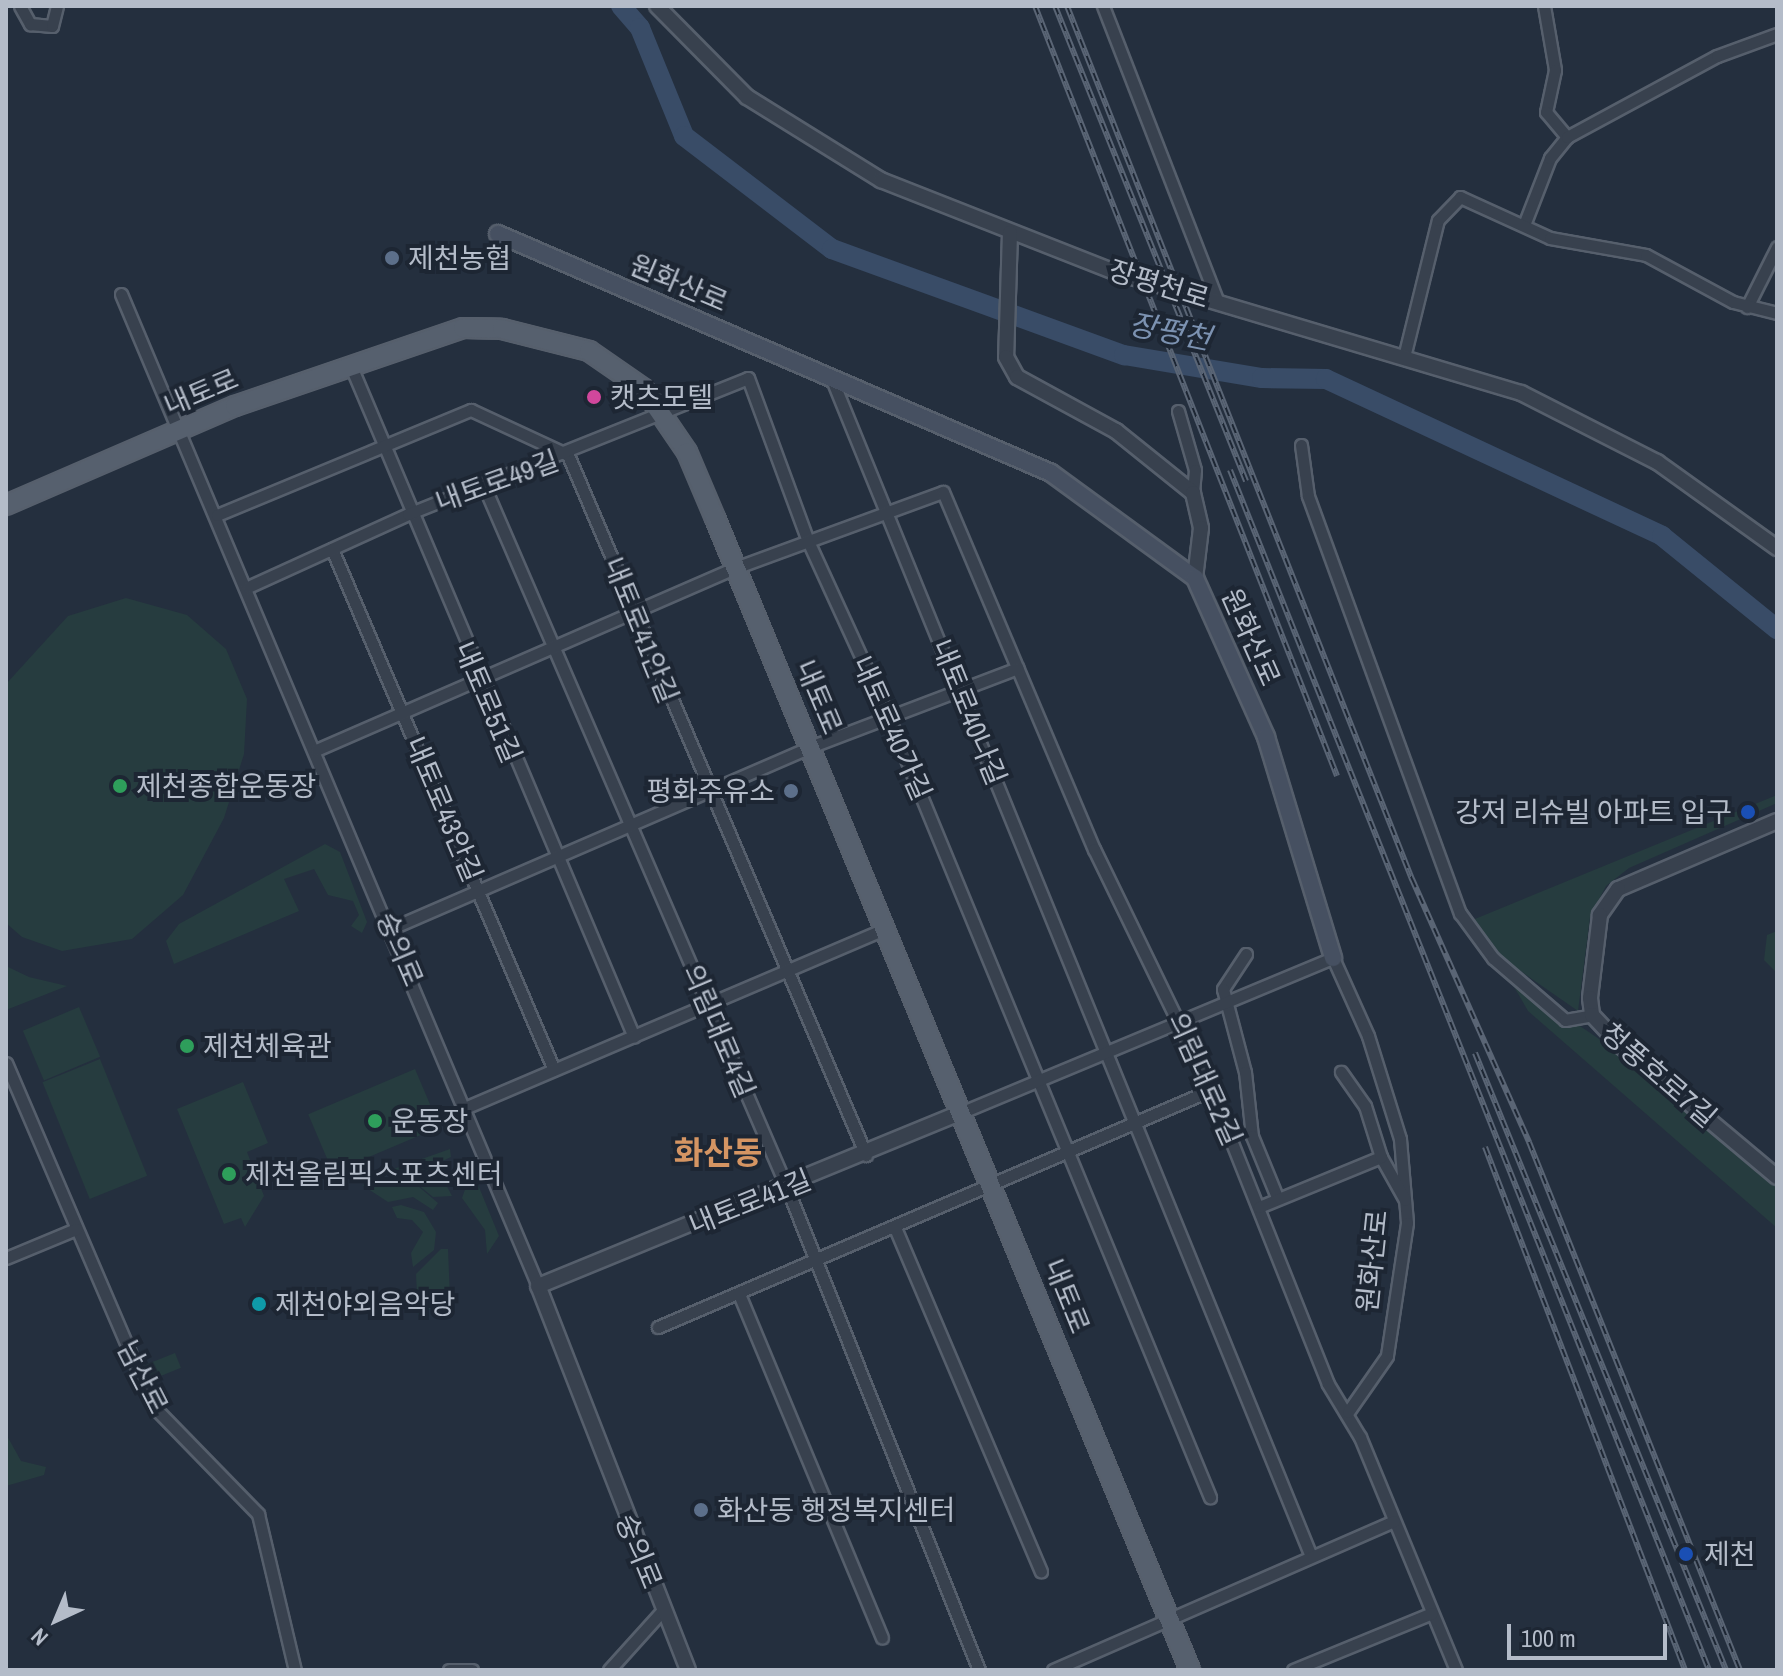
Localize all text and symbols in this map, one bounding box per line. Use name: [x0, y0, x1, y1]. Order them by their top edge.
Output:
place label: 제천농협: [408, 241, 511, 275]
street label: 원화산로: [625, 247, 733, 319]
marker: 제천농협: [383, 249, 401, 267]
street label: 장평천로: [1105, 253, 1213, 315]
water label: 장평천: [1126, 305, 1214, 357]
street label: 내토로: [159, 361, 243, 423]
place label: 캣츠모텔: [610, 380, 713, 414]
marker: 캣츠모텔: [585, 388, 603, 406]
street label: 내토로49길: [431, 443, 563, 519]
street label: 내토로41안길: [597, 552, 685, 708]
street label: 원화산로: [1215, 583, 1287, 691]
street label: 내토로40나길: [925, 634, 1013, 790]
street label: 내토로51길: [447, 636, 529, 768]
street label: 내토로40가길: [845, 651, 939, 805]
street label: 내토로: [788, 655, 850, 739]
street label: 내토로43안길: [398, 731, 490, 887]
place label: 제천종합운동장: [136, 769, 316, 803]
place label: 평화주유소: [646, 774, 775, 808]
marker: 제천종합운동장: [111, 777, 129, 795]
marker: 평화주유소: [782, 782, 800, 800]
place label: 강저 리슈빌 아파트 입구: [1455, 795, 1732, 829]
marker: 강저 리슈빌 아파트 입구: [1739, 803, 1757, 821]
street label: 숭의로: [369, 907, 431, 991]
street label: 의림대로4길: [676, 959, 762, 1103]
street label: 의림대로2길: [1161, 1008, 1249, 1150]
street label: 청풍호로7길: [1595, 1016, 1723, 1134]
place label: 제천체육관: [203, 1029, 332, 1063]
marker: 제천체육관: [178, 1037, 196, 1055]
place label: 운동장: [391, 1104, 468, 1138]
marker: 운동장: [366, 1112, 384, 1130]
district label: 화산동: [674, 1134, 762, 1172]
place label: 제천올림픽스포츠센터: [245, 1157, 503, 1191]
street label: 내토로41길: [684, 1162, 816, 1242]
marker: 제천올림픽스포츠센터: [220, 1165, 238, 1183]
street label: 원화산로: [1350, 1208, 1394, 1314]
street label: 내토로: [1037, 1254, 1097, 1338]
place label: 제천야외음악당: [275, 1287, 455, 1321]
marker: 제천야외음악당: [250, 1295, 268, 1313]
street label: 남산로: [110, 1335, 176, 1419]
place label: 화산동 행정복지센터: [717, 1493, 955, 1527]
marker: 화산동 행정복지센터: [692, 1501, 710, 1519]
street label: 숭의로: [609, 1509, 669, 1593]
place label: 제천: [1704, 1537, 1756, 1571]
marker: 제천: [1675, 1543, 1697, 1565]
north arrow: [16, 1580, 96, 1660]
scale bar: [1511, 1608, 1671, 1658]
text: N: [24, 1622, 54, 1653]
text: 100 m: [1521, 1622, 1576, 1654]

